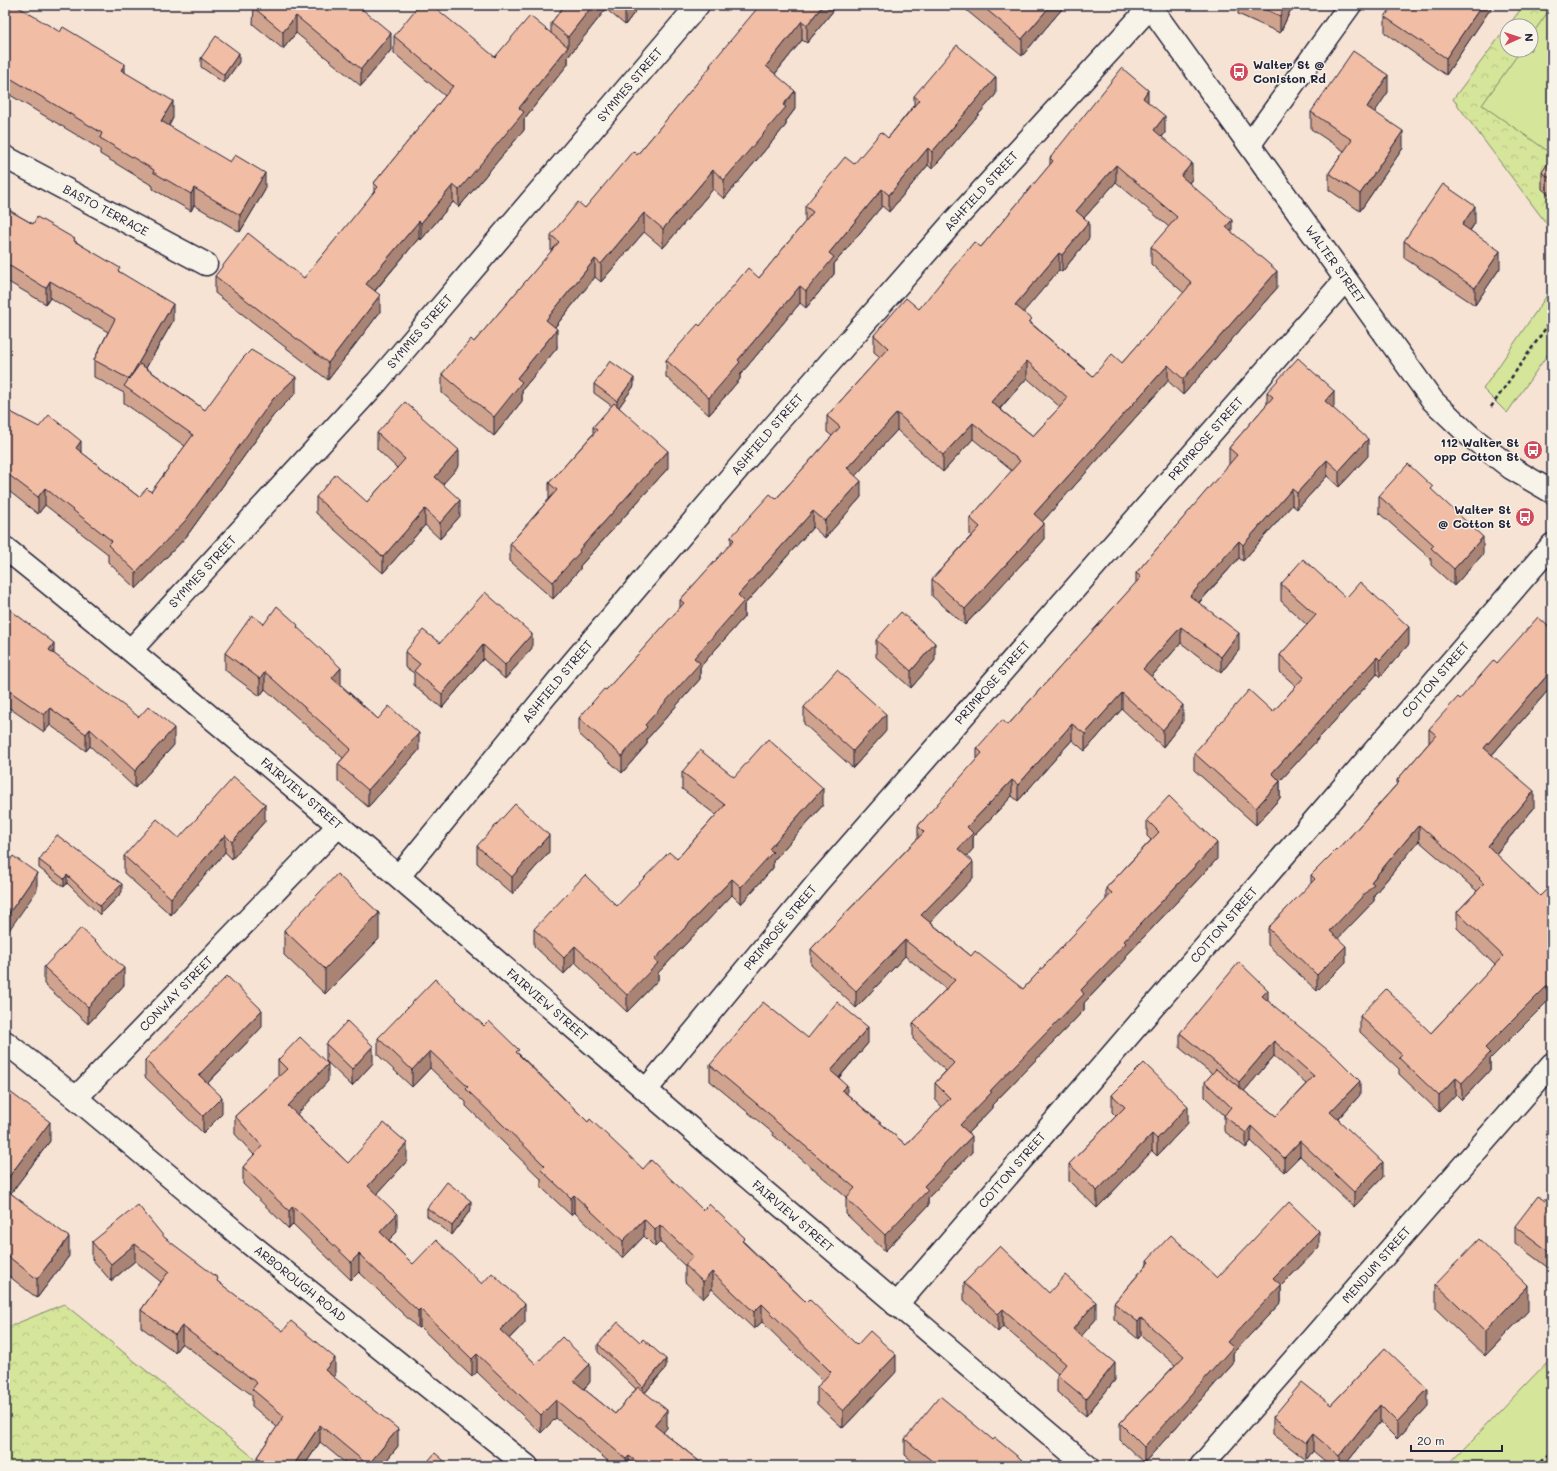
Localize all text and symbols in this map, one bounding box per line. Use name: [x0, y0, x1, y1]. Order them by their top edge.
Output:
north arrow: [1499, 18, 1539, 58]
text: N: [1522, 33, 1537, 42]
street label: SYMMES STREET: [593, 43, 666, 125]
place label: Walter St @ Coniston Rd: [1253, 56, 1326, 86]
bus stop icon: Walter St @ Coniston Rd: [1228, 61, 1250, 83]
street label: ASHFIELD STREET: [940, 147, 1021, 234]
street label: BASTO TERRACE: [61, 180, 152, 239]
street label: WALTER STREET: [1302, 222, 1369, 306]
street label: SYMMES STREET: [383, 290, 456, 371]
street label: ASHFIELD STREET: [727, 390, 806, 478]
street label: PRIMROSE STREET: [1164, 393, 1246, 483]
place label: 112 Walter St opp Cotton St: [1434, 434, 1519, 464]
bus stop icon: 112 Walter St opp Cotton St: [1522, 439, 1544, 461]
place label: Walter St @ Cotton St: [1438, 501, 1511, 531]
bus stop icon: Walter St @ Cotton St: [1514, 506, 1536, 528]
street label: SYMMES STREET: [165, 531, 239, 611]
street label: ASHFIELD STREET: [518, 636, 596, 726]
street label: PRIMROSE STREET: [951, 636, 1033, 727]
street label: COTTON STREET: [1398, 638, 1472, 720]
street label: FAIRVIEW STREET: [258, 754, 347, 832]
street label: PRIMROSE STREET: [740, 880, 820, 973]
street label: COTTON STREET: [1186, 883, 1261, 966]
street label: CONWAY STREET: [135, 952, 216, 1034]
street label: FAIRVIEW STREET: [504, 964, 592, 1044]
street label: COTTON STREET: [974, 1128, 1049, 1211]
street label: FAIRVIEW STREET: [749, 1176, 838, 1255]
street label: MENDUM STREET: [1338, 1222, 1414, 1306]
street label: ARBOROUGH ROAD: [251, 1241, 350, 1325]
scale bar: [1411, 1427, 1502, 1453]
text: 20 m: [1417, 1432, 1445, 1448]

